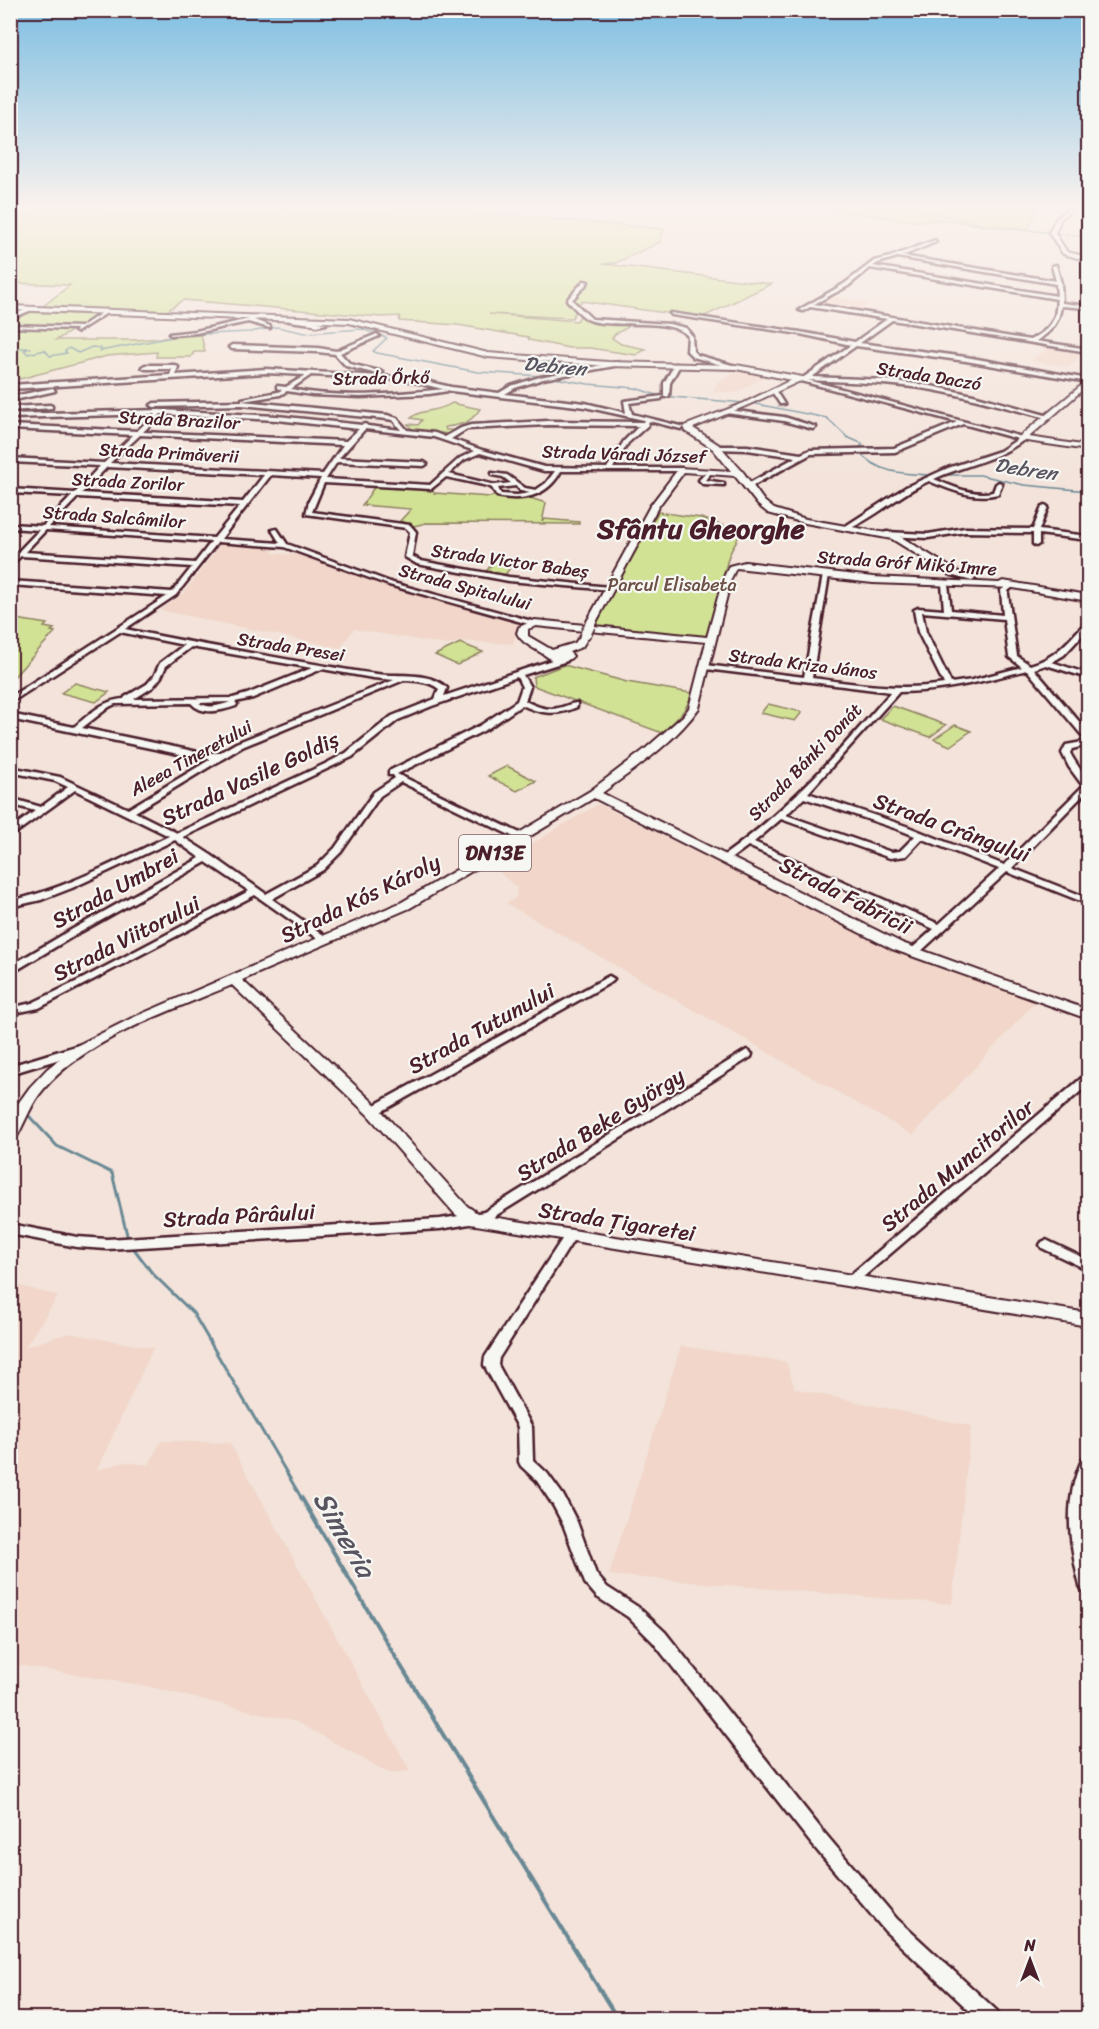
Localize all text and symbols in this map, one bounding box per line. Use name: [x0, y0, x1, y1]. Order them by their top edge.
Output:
water label: Debren: [522, 346, 590, 387]
street label: Strada Daczó: [875, 352, 984, 400]
street label: Strada Őrkő: [332, 361, 431, 395]
street label: Strada Brazilor: [117, 401, 242, 439]
street label: Strada Primăverii: [98, 433, 241, 473]
street label: Strada Váradi József: [541, 435, 709, 473]
water label: Debren: [992, 447, 1062, 492]
street label: Strada Zorilor: [71, 463, 187, 501]
street label: Strada Salcâmilor: [42, 496, 188, 538]
district label: Sfântu Gheorghe: [596, 504, 805, 553]
street label: Strada Victor Babeș: [429, 534, 591, 588]
street label: Strada Gróf Mikó Imre: [816, 541, 998, 585]
street label: Strada Spitalului: [395, 554, 536, 620]
park label: Parcul Elisabeta: [608, 569, 736, 601]
street label: Strada Presei: [235, 623, 348, 671]
street label: Strada Kriza János: [727, 639, 880, 689]
street label: Strada Bánki Donát: [740, 695, 870, 829]
street label: Aleea Tineretului: [123, 711, 259, 805]
street label: Strada Vasile Goldiș: [155, 720, 347, 837]
street label: Strada Crângului: [868, 781, 1037, 874]
road number: DN13E: [459, 835, 531, 871]
street label: Strada Umbrei: [44, 837, 187, 940]
street label: Strada Kós Károly: [273, 842, 448, 954]
street label: Strada Fabricii: [772, 845, 920, 946]
street label: Strada Viitorului: [45, 884, 208, 992]
street label: Strada Tutunului: [400, 971, 563, 1085]
street label: Strada Beke György: [508, 1056, 693, 1192]
street label: Strada Muncitorilor: [871, 1088, 1044, 1242]
street label: Strada Țigaretei: [536, 1190, 699, 1253]
street label: Strada Pârâului: [162, 1192, 317, 1239]
water label: Simeria: [300, 1481, 390, 1589]
north arrow: [1000, 1930, 1060, 1990]
text: N: [1023, 1931, 1036, 1960]

